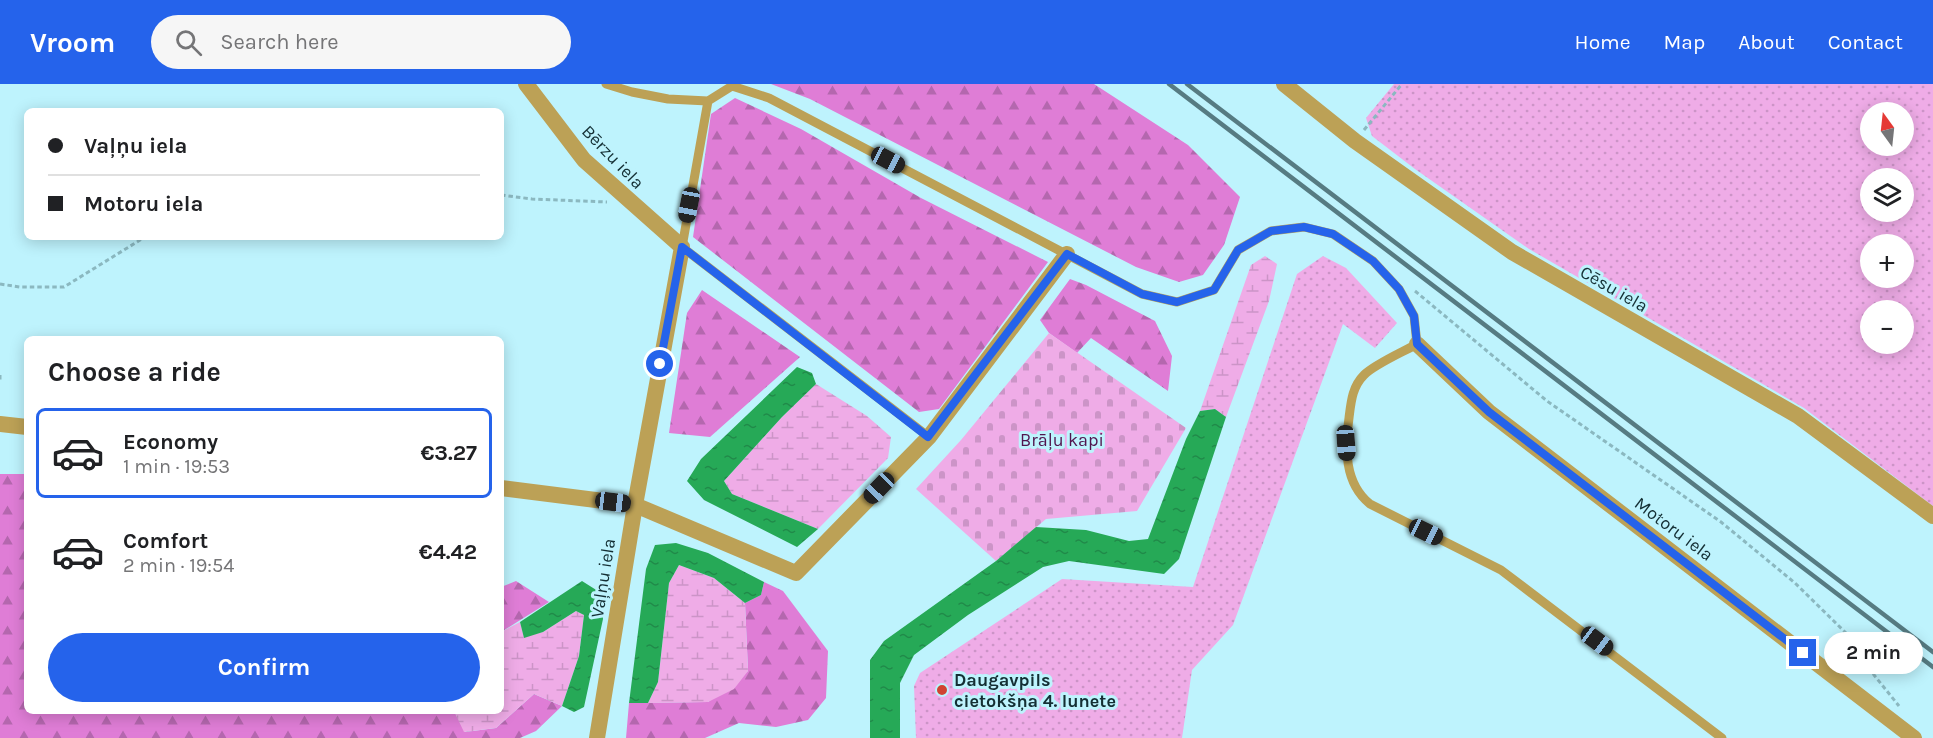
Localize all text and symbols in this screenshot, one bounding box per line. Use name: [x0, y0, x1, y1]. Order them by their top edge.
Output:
search box: [151, 15, 571, 69]
text: Vroom: [30, 26, 115, 59]
icon: search: [172, 26, 205, 59]
text: Search here: [220, 29, 339, 55]
text: Home: [1575, 30, 1631, 54]
text: Map: [1664, 30, 1705, 54]
text: About: [1738, 30, 1795, 54]
text: Contact: [1828, 30, 1903, 54]
north arrow: [1860, 102, 1914, 156]
map controls: [1860, 102, 1914, 354]
street label: Bērzu iela: [577, 121, 649, 193]
text: Vaļņu iela: [84, 133, 187, 159]
car: [868, 144, 908, 176]
button: layers: [1860, 168, 1914, 222]
car: [677, 186, 701, 224]
text: Motoru iela: [84, 191, 203, 217]
button: +: [1860, 234, 1914, 288]
street label: Cēsu iela: [1576, 261, 1652, 317]
button: −: [1860, 300, 1914, 354]
route start: [646, 350, 673, 377]
text: Choose a ride: [48, 356, 221, 388]
car: [1336, 424, 1356, 462]
icon: car: [51, 426, 105, 480]
text: Economy: [123, 429, 218, 455]
park label: Brāļu kapi: [1020, 429, 1104, 451]
text: €3.27: [420, 440, 477, 466]
text: 1 min · 19:53: [123, 455, 230, 478]
car: [860, 469, 898, 507]
car: [594, 491, 632, 513]
street label: Motoru iela: [1630, 492, 1718, 566]
car: [1406, 516, 1446, 548]
icon: car: [51, 525, 105, 579]
text: Comfort: [123, 528, 208, 554]
street label: Vaļņu iela: [586, 537, 620, 619]
text: €4.42: [419, 539, 477, 565]
text: 2 min · 19:54: [123, 554, 234, 577]
car: [1577, 623, 1617, 659]
callout: 2 min: [1824, 632, 1923, 674]
button: Confirm: [48, 633, 480, 702]
route end: [1789, 639, 1816, 666]
text: 2 min: [1846, 641, 1901, 664]
place label: Daugavpils cietokšņa 4. lunete: [954, 669, 1116, 712]
marker: Daugavpils cietokšņa 4. lunete: [935, 683, 949, 697]

